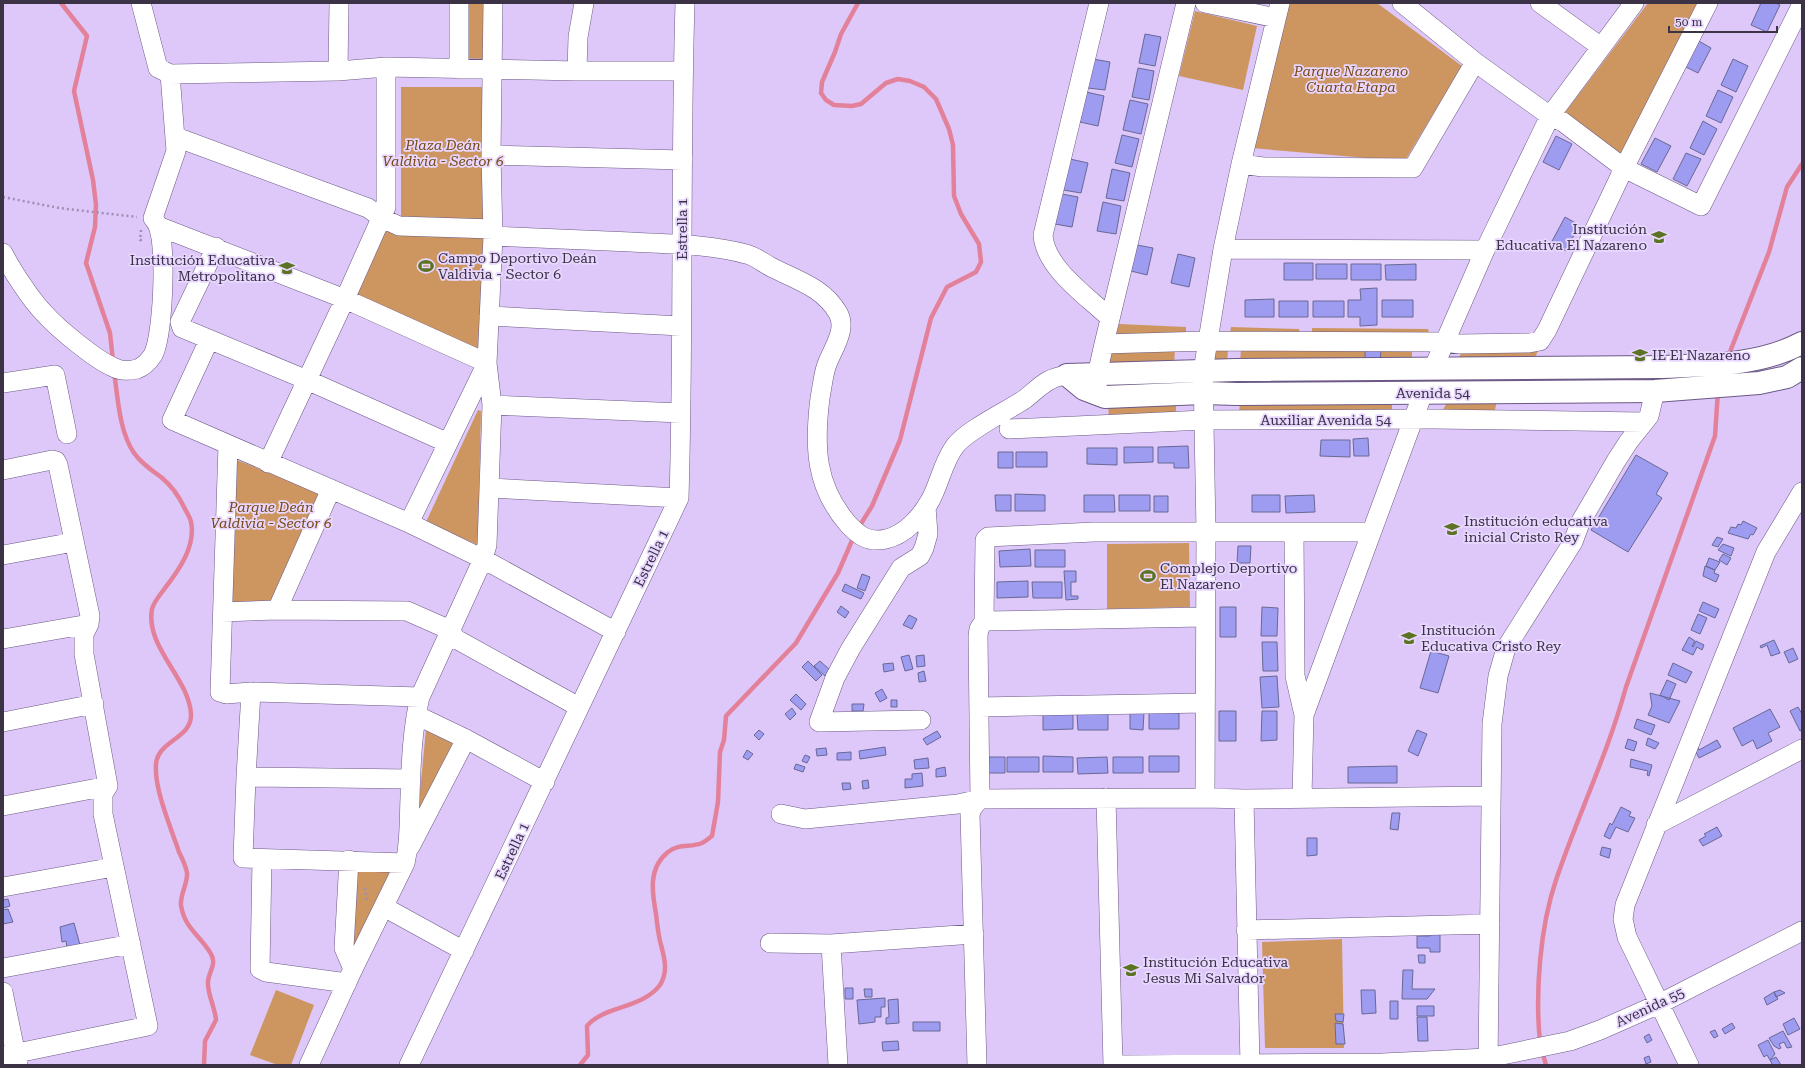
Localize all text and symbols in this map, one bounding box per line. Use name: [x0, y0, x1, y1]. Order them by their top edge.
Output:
scale bar: [1669, 8, 1777, 34]
text: 50 m: [1675, 15, 1702, 29]
park label: Parque Nazareno Cuarta Etapa: [1293, 63, 1408, 95]
park label: Plaza Deán Valdivia - Sector 6: [382, 137, 504, 169]
street label: Estrella 1: [674, 198, 690, 260]
place label: Institución Educativa El Nazareno: [1496, 221, 1647, 253]
school or university icon: Institución Educativa El Nazareno: [1650, 228, 1668, 246]
place label: Campo Deportivo Deán Valdivia - Sector 6: [438, 250, 597, 282]
place label: Institución Educativa Metropolitano: [130, 252, 275, 284]
sports icon: Campo Deportivo Deán Valdivia - Sector 6: [417, 257, 435, 275]
school or university icon: Institución Educativa Metropolitano: [278, 259, 296, 277]
school or university icon: IE El Nazareno: [1631, 346, 1649, 364]
place label: IE El Nazareno: [1652, 347, 1750, 363]
street label: Avenida 54: [1396, 385, 1470, 401]
street label: Auxiliar Avenida 54: [1261, 412, 1392, 428]
park label: Parque Deán Valdivia - Sector 6: [210, 499, 332, 531]
place label: Institución educativa inicial Cristo Rey: [1464, 513, 1608, 545]
school or university icon: Institución educativa inicial Cristo Rey: [1443, 520, 1461, 538]
street label: Estrella 1: [630, 527, 672, 589]
place label: Complejo Deportivo El Nazareno: [1160, 560, 1297, 592]
sports icon: Complejo Deportivo El Nazareno: [1139, 567, 1157, 585]
place label: Institución Educativa Cristo Rey: [1421, 622, 1562, 654]
school or university icon: Institución Educativa Cristo Rey: [1400, 629, 1418, 647]
street label: Estrella 1: [492, 819, 532, 882]
place label: Institución Educativa Jesus Mi Salvador: [1143, 954, 1289, 986]
school or university icon: Institución Educativa Jesus Mi Salvador: [1122, 961, 1140, 979]
street label: Avenida 55: [1613, 984, 1687, 1030]

